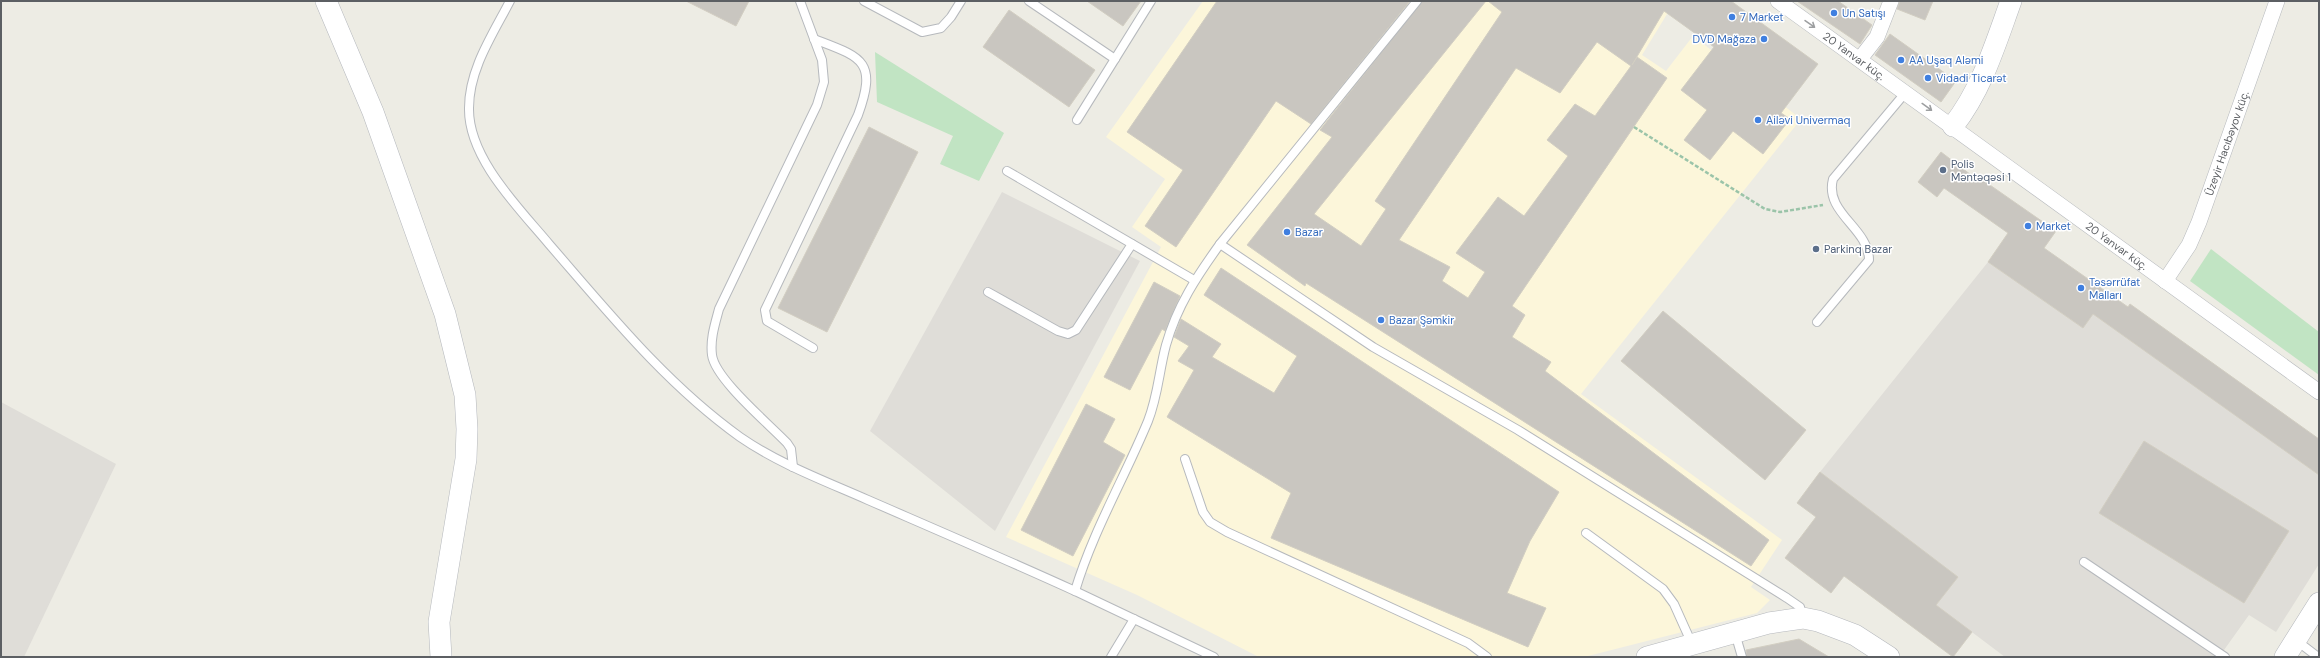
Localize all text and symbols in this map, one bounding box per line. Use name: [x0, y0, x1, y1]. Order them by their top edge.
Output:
place label: Un Satışı: [1842, 6, 1885, 20]
marker: Un Satışı: [1829, 8, 1839, 18]
place label: 7 Market: [1740, 10, 1784, 24]
marker: 7 Market: [1727, 12, 1737, 22]
one-way arrow: [1804, 19, 1815, 28]
street label: 20 Yanvar küç.: [1820, 29, 1888, 83]
place label: DVD Mağaza: [1692, 32, 1756, 46]
marker: DVD Mağaza: [1759, 34, 1769, 44]
place label: AA Uşaq Aləmi: [1909, 53, 1984, 67]
marker: AA Uşaq Aləmi: [1896, 55, 1906, 65]
place label: Vidadi Ticarət: [1936, 71, 2007, 85]
marker: Vidadi Ticarət: [1923, 73, 1933, 83]
street label: Üzeyir Hacıbəyov küç.: [2202, 89, 2252, 197]
one-way arrow: [1921, 103, 1932, 111]
place label: Ailəvi Univermaq: [1766, 113, 1851, 127]
marker: Ailəvi Univermaq: [1753, 115, 1763, 125]
place label: Polis Məntəqəsi 1: [1951, 157, 2011, 184]
marker: Polis Məntəqəsi 1: [1938, 165, 1948, 175]
place label: Market: [2036, 219, 2071, 233]
street label: 20 Yanvar küç.: [2083, 219, 2151, 273]
marker: Market: [2023, 221, 2033, 231]
place label: Bazar: [1295, 225, 1323, 239]
marker: Bazar: [1282, 227, 1292, 237]
place label: Parkinq Bazar: [1824, 242, 1892, 256]
marker: Parkinq Bazar: [1811, 244, 1821, 254]
place label: Təsərrüfat Malları: [2089, 275, 2140, 302]
marker: Təsərrüfat Malları: [2076, 283, 2086, 293]
place label: Bazar Şəmkir: [1389, 313, 1454, 327]
marker: Bazar Şəmkir: [1376, 315, 1386, 325]

